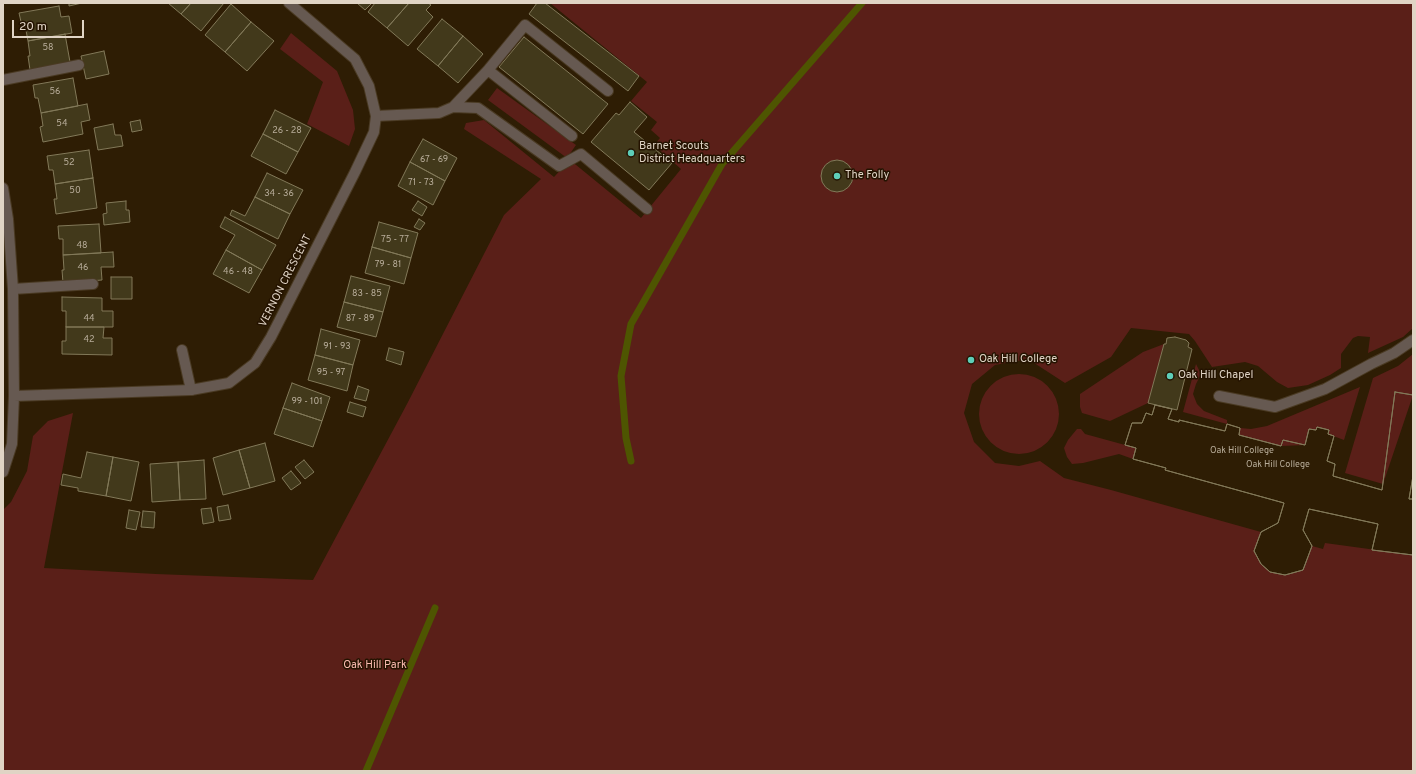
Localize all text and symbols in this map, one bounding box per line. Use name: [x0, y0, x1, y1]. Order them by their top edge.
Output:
scale bar: [14, 12, 86, 38]
text: 20 m: [19, 19, 47, 35]
house number: 58: [42, 43, 54, 53]
house number: 56: [50, 87, 60, 97]
house number: 54: [56, 119, 68, 129]
house number: 26 - 28: [272, 126, 302, 136]
place label: Barnet Scouts District Headquarters: [639, 140, 745, 166]
marker: Barnet Scouts District Headquarters: [626, 148, 636, 158]
house number: 67 - 69: [420, 155, 448, 165]
house number: 52: [63, 158, 75, 168]
place label: The Folly: [845, 169, 889, 183]
marker: The Folly: [832, 171, 842, 181]
house number: 71 - 73: [408, 178, 434, 188]
house number: 50: [69, 186, 81, 196]
house number: 34 - 36: [264, 189, 294, 199]
street label: VERNON CRESCENT: [257, 233, 315, 329]
house number: 75 - 77: [381, 235, 409, 245]
house number: 48: [76, 241, 88, 251]
house number: 79 - 81: [375, 260, 401, 270]
house number: 46: [78, 263, 88, 273]
house number: 46 - 48: [223, 267, 253, 277]
house number: 83 - 85: [352, 289, 382, 299]
house number: 44: [83, 314, 95, 324]
house number: 87 - 89: [346, 314, 374, 324]
house number: 42: [83, 335, 95, 345]
house number: 91 - 93: [323, 342, 351, 352]
place label: Oak Hill College: [979, 353, 1057, 367]
marker: Oak Hill College: [966, 355, 976, 365]
house number: 95 - 97: [317, 368, 345, 378]
place label: Oak Hill Chapel: [1178, 369, 1253, 383]
marker: Oak Hill Chapel: [1165, 371, 1175, 381]
house number: 99 - 101: [291, 397, 323, 407]
house number: Oak Hill College: [1210, 446, 1274, 456]
house number: Oak Hill College: [1246, 460, 1310, 470]
park label: Oak Hill Park: [343, 659, 407, 673]

